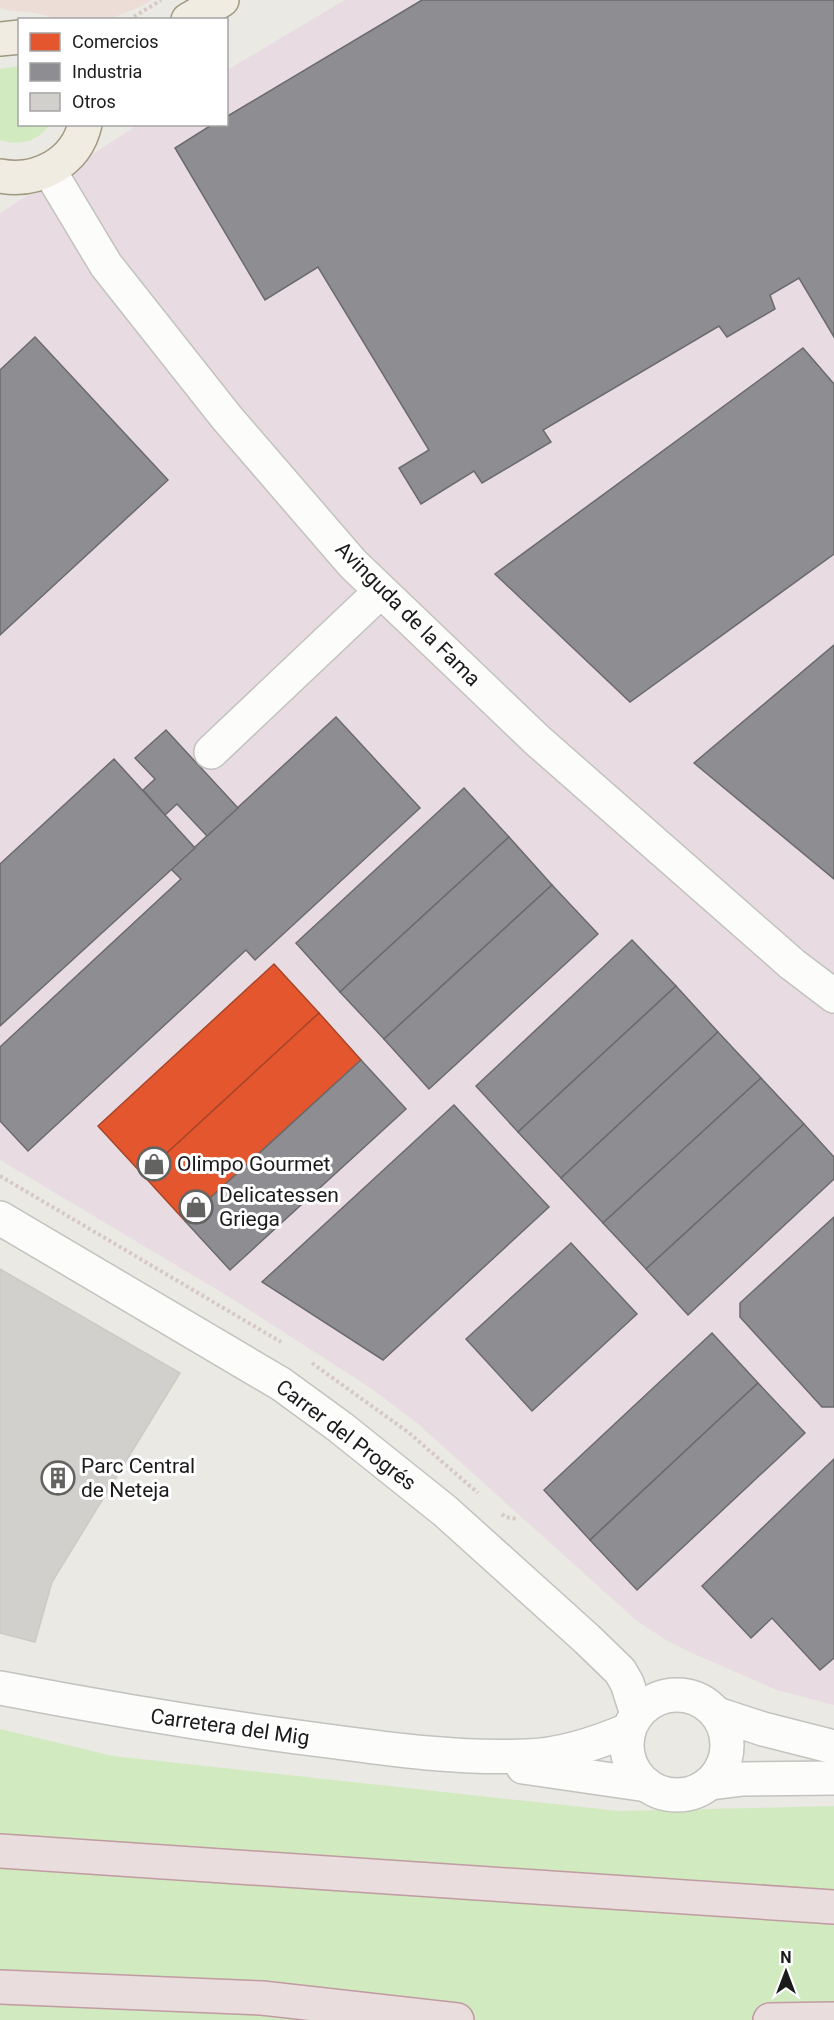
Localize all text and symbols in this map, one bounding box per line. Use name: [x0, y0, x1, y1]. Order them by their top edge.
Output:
legend: [18, 18, 228, 126]
text: Comercios: [72, 31, 159, 52]
text: Industria: [72, 61, 142, 82]
text: Otros: [72, 91, 116, 112]
street label: Avinguda de la Fama: [331, 537, 485, 691]
shop icon: Olimpo Gourmet: [136, 1146, 172, 1182]
place label: Olimpo Gourmet: [177, 1152, 331, 1176]
place label: Delicatessen Griega: [219, 1183, 339, 1231]
shop icon: Delicatessen Griega: [178, 1189, 214, 1225]
street label: Carrer del Progrés: [271, 1375, 421, 1495]
place label: Parc Central de Neteja: [81, 1454, 195, 1502]
building icon: Parc Central de Neteja: [40, 1460, 76, 1496]
street label: Carretera del Mig: [149, 1704, 311, 1750]
north arrow: [756, 1942, 816, 2002]
text: N: [780, 1948, 792, 1967]

